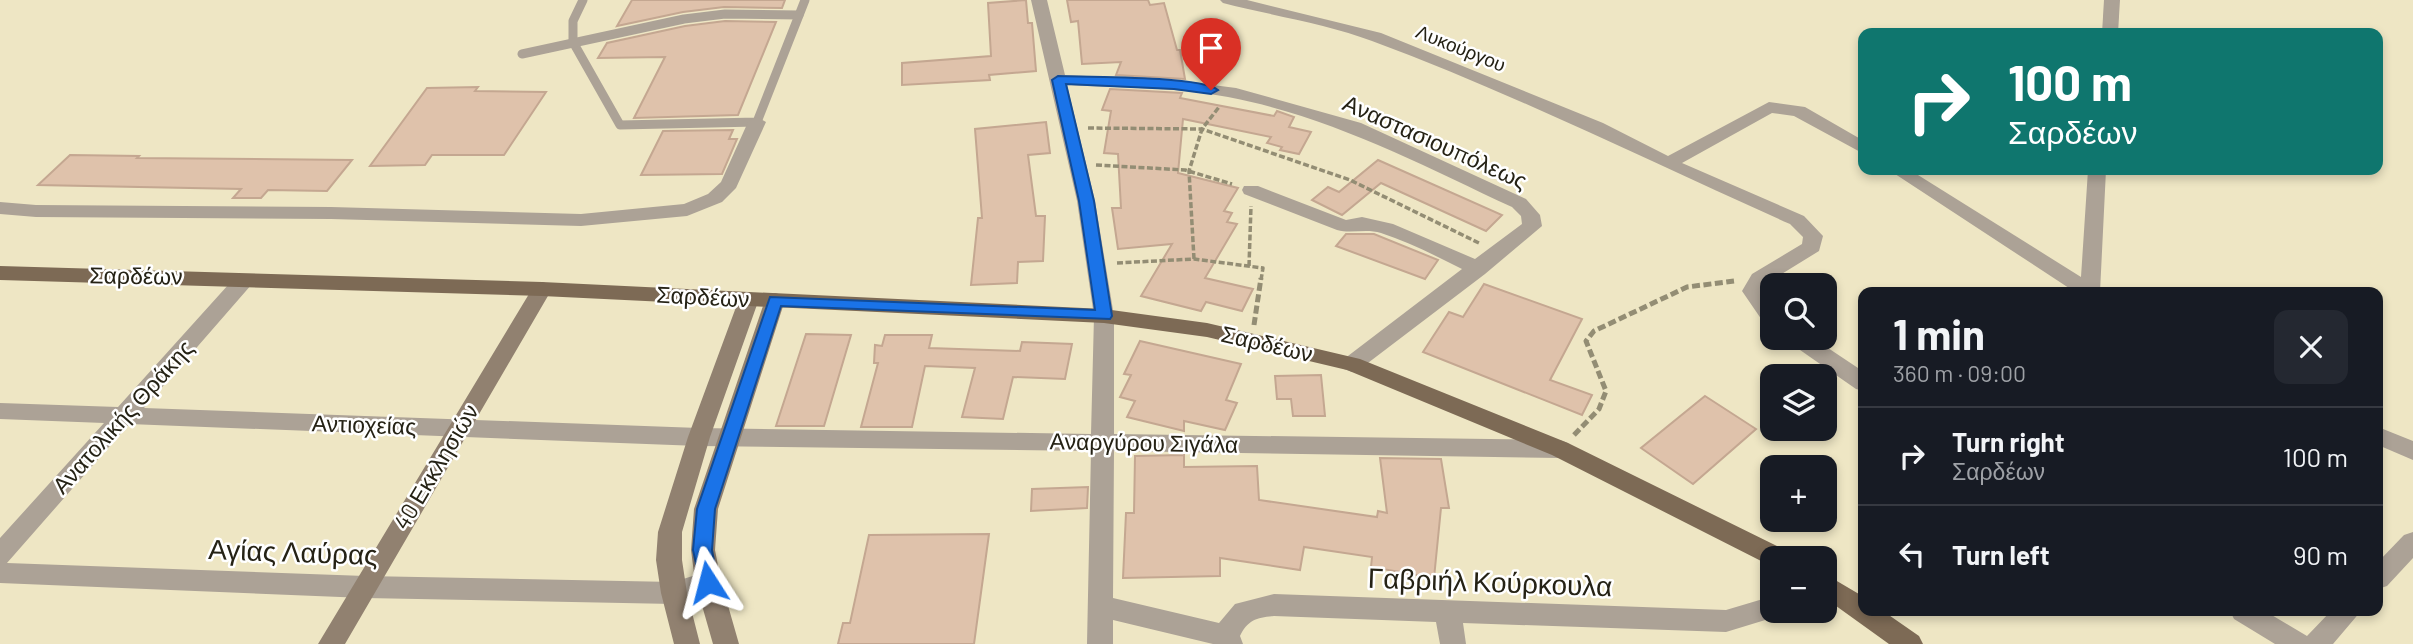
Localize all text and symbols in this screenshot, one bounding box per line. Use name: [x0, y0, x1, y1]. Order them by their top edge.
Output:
pin: [1181, 18, 1241, 90]
street label: Λυκούργου: [1413, 19, 1509, 76]
icon: arrive: [1192, 29, 1230, 67]
text: 100 m: [2008, 52, 2132, 111]
icon: right: [1893, 56, 1984, 147]
street label: Αναστασιουπόλεως: [1339, 88, 1532, 194]
text: Σαρδέων: [2008, 112, 2138, 150]
street label: Σαρδέων: [89, 260, 183, 290]
map controls: [1760, 273, 1837, 623]
button: search: [1760, 273, 1837, 350]
street label: Σαρδέων: [656, 280, 750, 312]
text: 1 min: [1893, 308, 1985, 358]
button: close: [2274, 310, 2348, 384]
street label: Σαρδέων: [1219, 319, 1316, 367]
street label: Ανατολικής Θράκης: [46, 334, 199, 499]
text: 360 m · 09:00: [1893, 359, 2026, 387]
button: layers: [1760, 364, 1837, 441]
street label: 40 Εκκλησιών: [387, 399, 484, 534]
street label: Αντιοχείας: [311, 408, 417, 440]
street label: Αναργύρου Σιγάλα: [1050, 426, 1239, 458]
text: Turn right: [1952, 426, 2065, 457]
icon: right: [1893, 437, 1931, 475]
text: 100 m: [2283, 441, 2348, 472]
button: +: [1760, 455, 1837, 532]
text: Σαρδέων: [1952, 457, 2045, 485]
street label: Αγίας Λαύρας: [208, 531, 378, 571]
icon: left: [1893, 535, 1931, 573]
text: Turn left: [1952, 539, 2050, 570]
text: 90 m: [2293, 539, 2348, 570]
position arrow: [671, 545, 745, 619]
button: −: [1760, 546, 1837, 623]
street label: Γαβριήλ Κούρκουλα: [1367, 560, 1613, 602]

